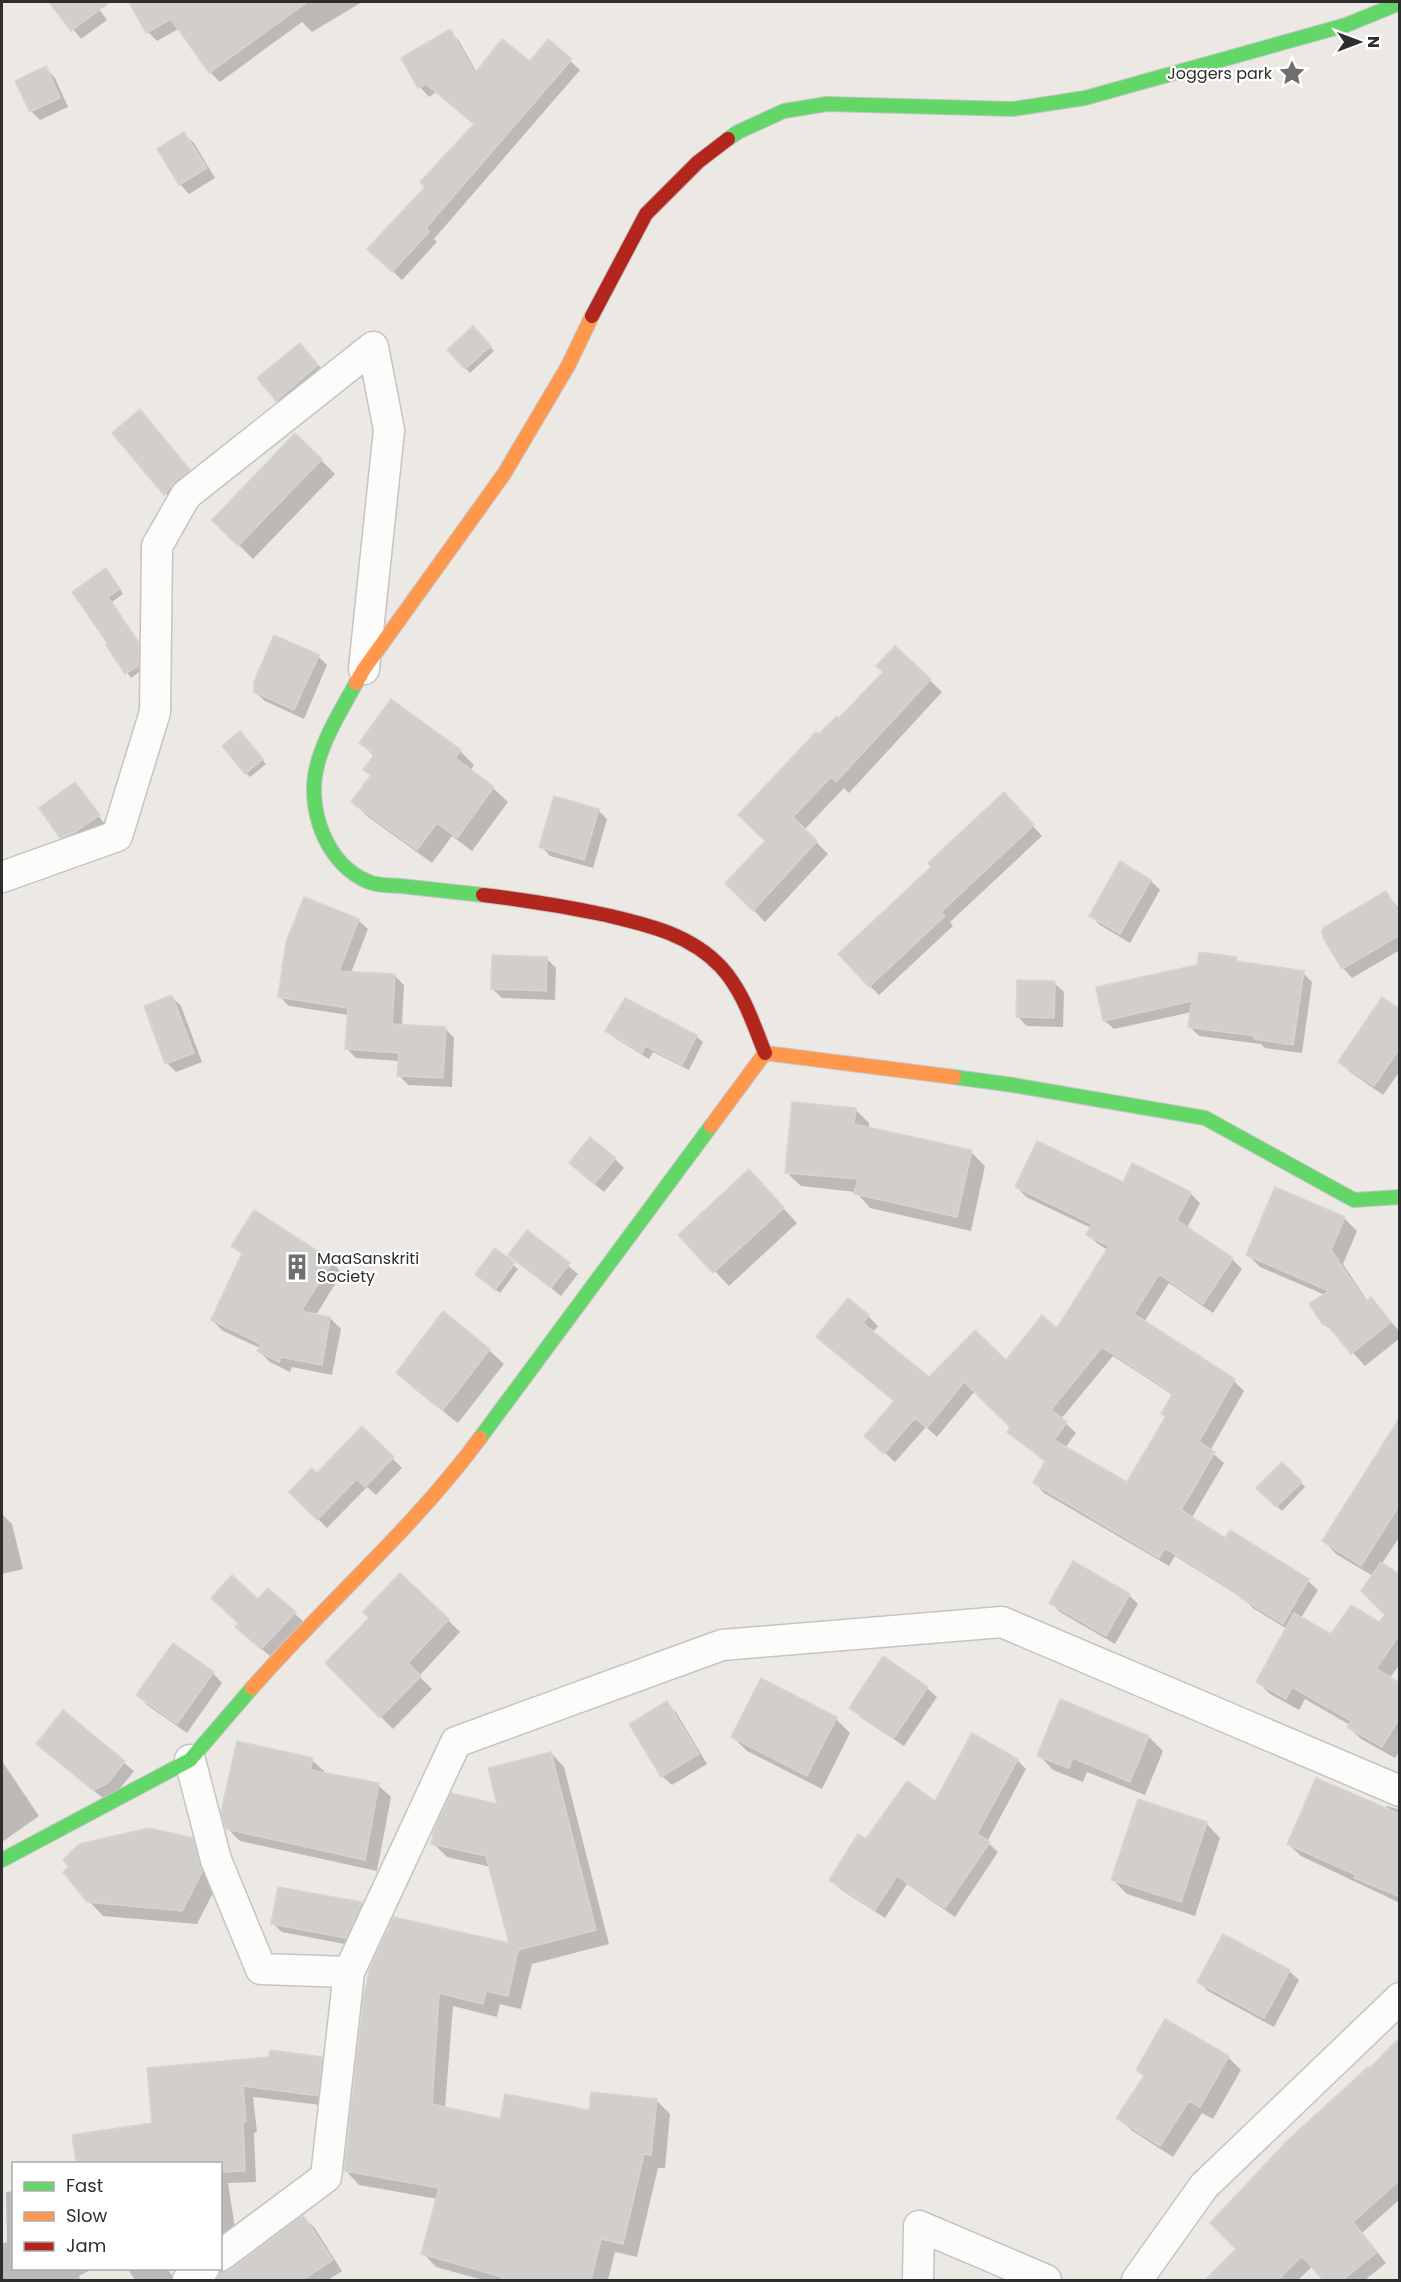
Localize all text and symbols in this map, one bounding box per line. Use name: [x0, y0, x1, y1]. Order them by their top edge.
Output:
north arrow: [1329, 12, 1389, 72]
text: N: [1362, 36, 1385, 48]
place icon: Joggers park: [1277, 58, 1307, 88]
place label: Joggers park: [1167, 62, 1273, 85]
place label: MaaSanskriti Society: [317, 1247, 419, 1288]
building icon: MaaSanskriti Society: [282, 1252, 312, 1282]
legend: [12, 2162, 222, 2270]
text: Fast: [66, 2173, 103, 2198]
text: Slow: [66, 2203, 108, 2228]
text: Jam: [66, 2233, 106, 2258]

